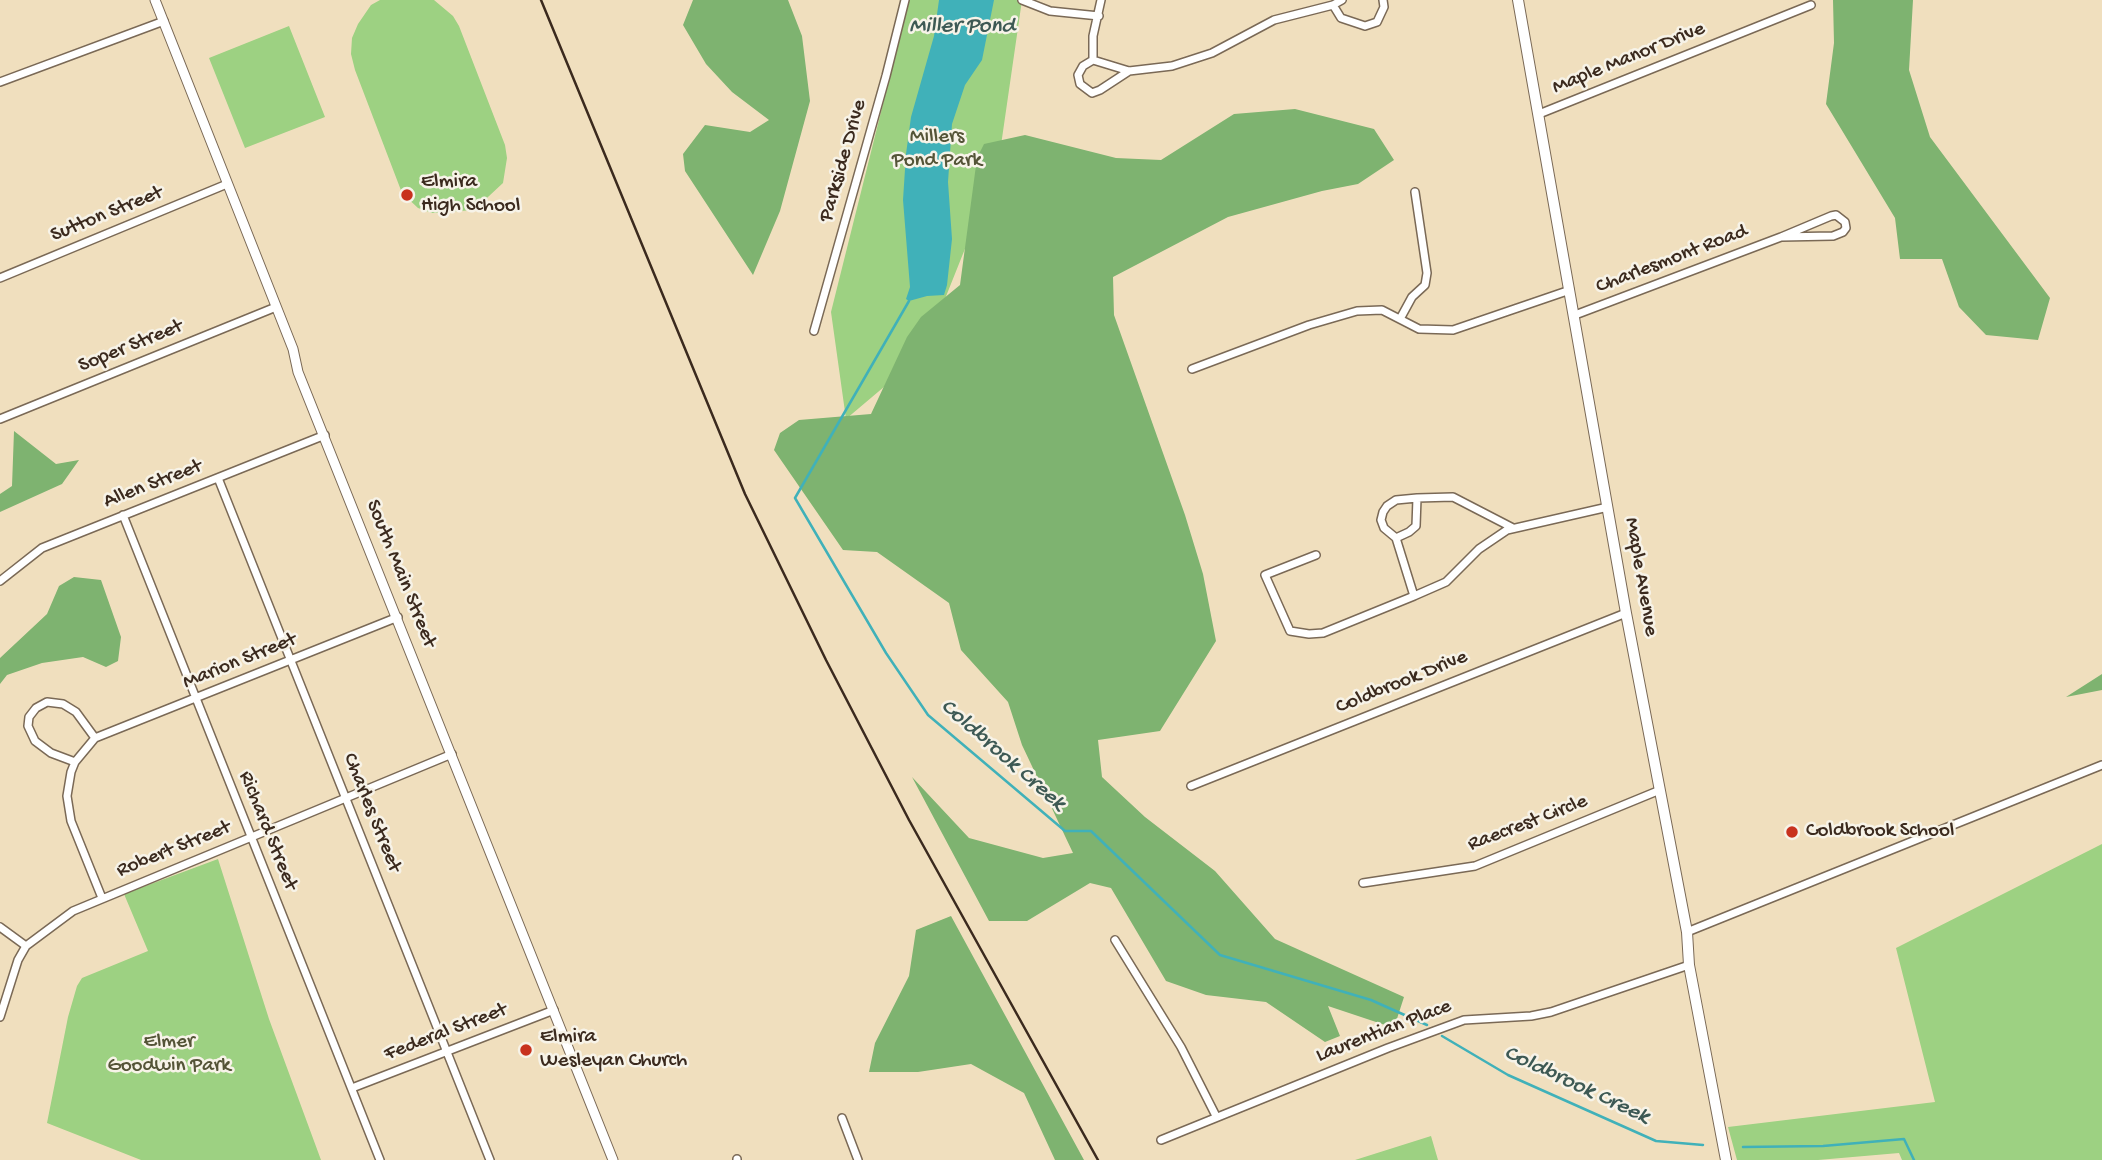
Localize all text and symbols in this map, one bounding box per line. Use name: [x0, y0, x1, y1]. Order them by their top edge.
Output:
water label: Miller Pond: [909, 13, 1015, 41]
street label: Maple Manor Drive: [1549, 17, 1709, 101]
street label: Parkside Drive: [814, 97, 874, 225]
park label: Millers Pond Park: [892, 125, 982, 175]
place label: Elmira High School: [421, 170, 520, 220]
street label: Sutton Street: [47, 181, 167, 249]
marker: Elmira High School: [399, 187, 415, 203]
street label: Charlesmont Road: [1593, 220, 1751, 300]
street label: Soper Street: [75, 315, 187, 379]
street label: Allen Street: [100, 455, 206, 515]
street label: South Main Street: [359, 496, 441, 652]
street label: Maple Avenue: [1617, 516, 1663, 638]
street label: Marion Street: [180, 628, 300, 696]
street label: Coldbrook Drive: [1333, 645, 1471, 721]
water label: Coldbrook Creek: [934, 694, 1070, 818]
street label: Charles Street: [336, 750, 406, 876]
street label: Richard Street: [232, 768, 302, 894]
street label: Raecrest Circle: [1465, 790, 1591, 858]
street label: Robert Street: [113, 816, 235, 884]
place label: Coldbrook School: [1806, 819, 1954, 845]
marker: Coldbrook School: [1784, 824, 1800, 840]
street label: Laurentian Place: [1313, 995, 1455, 1069]
street label: Federal Street: [381, 998, 511, 1068]
place label: Elmira Wesleyan Church: [540, 1025, 687, 1075]
park label: Elmer Goodwin Park: [107, 1030, 231, 1080]
water label: Coldbrook Creek: [1499, 1040, 1653, 1132]
marker: Elmira Wesleyan Church: [518, 1042, 534, 1058]

